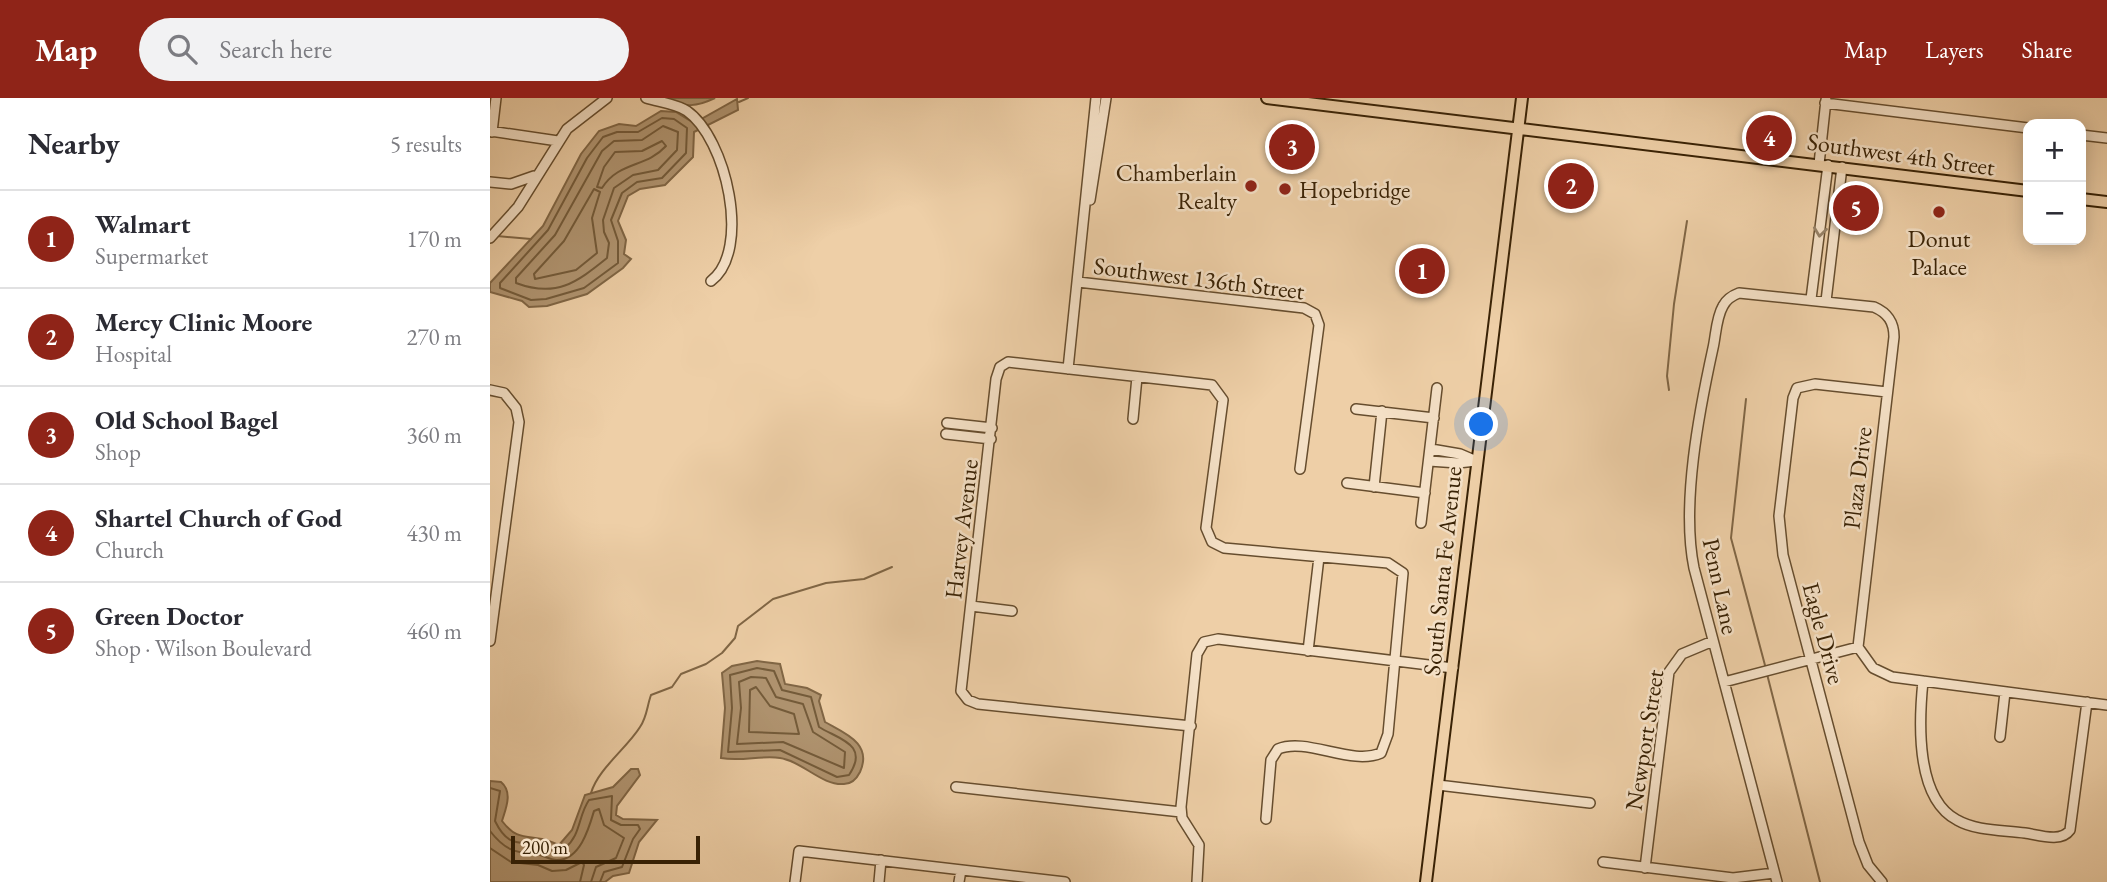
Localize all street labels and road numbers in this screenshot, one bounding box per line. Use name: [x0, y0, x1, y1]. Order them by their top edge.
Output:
street label: Southwest 4th Street: [1805, 125, 1997, 183]
street label: Southwest 136th Street: [1092, 250, 1307, 306]
street label: Plaza Drive: [1835, 425, 1879, 531]
street label: Harvey Avenue: [937, 457, 985, 601]
street label: South Santa Fe Avenue: [1416, 465, 1468, 677]
street label: Penn Lane: [1696, 535, 1746, 637]
street label: Eagle Drive: [1796, 579, 1852, 687]
street label: Newport Street: [1618, 667, 1671, 813]

